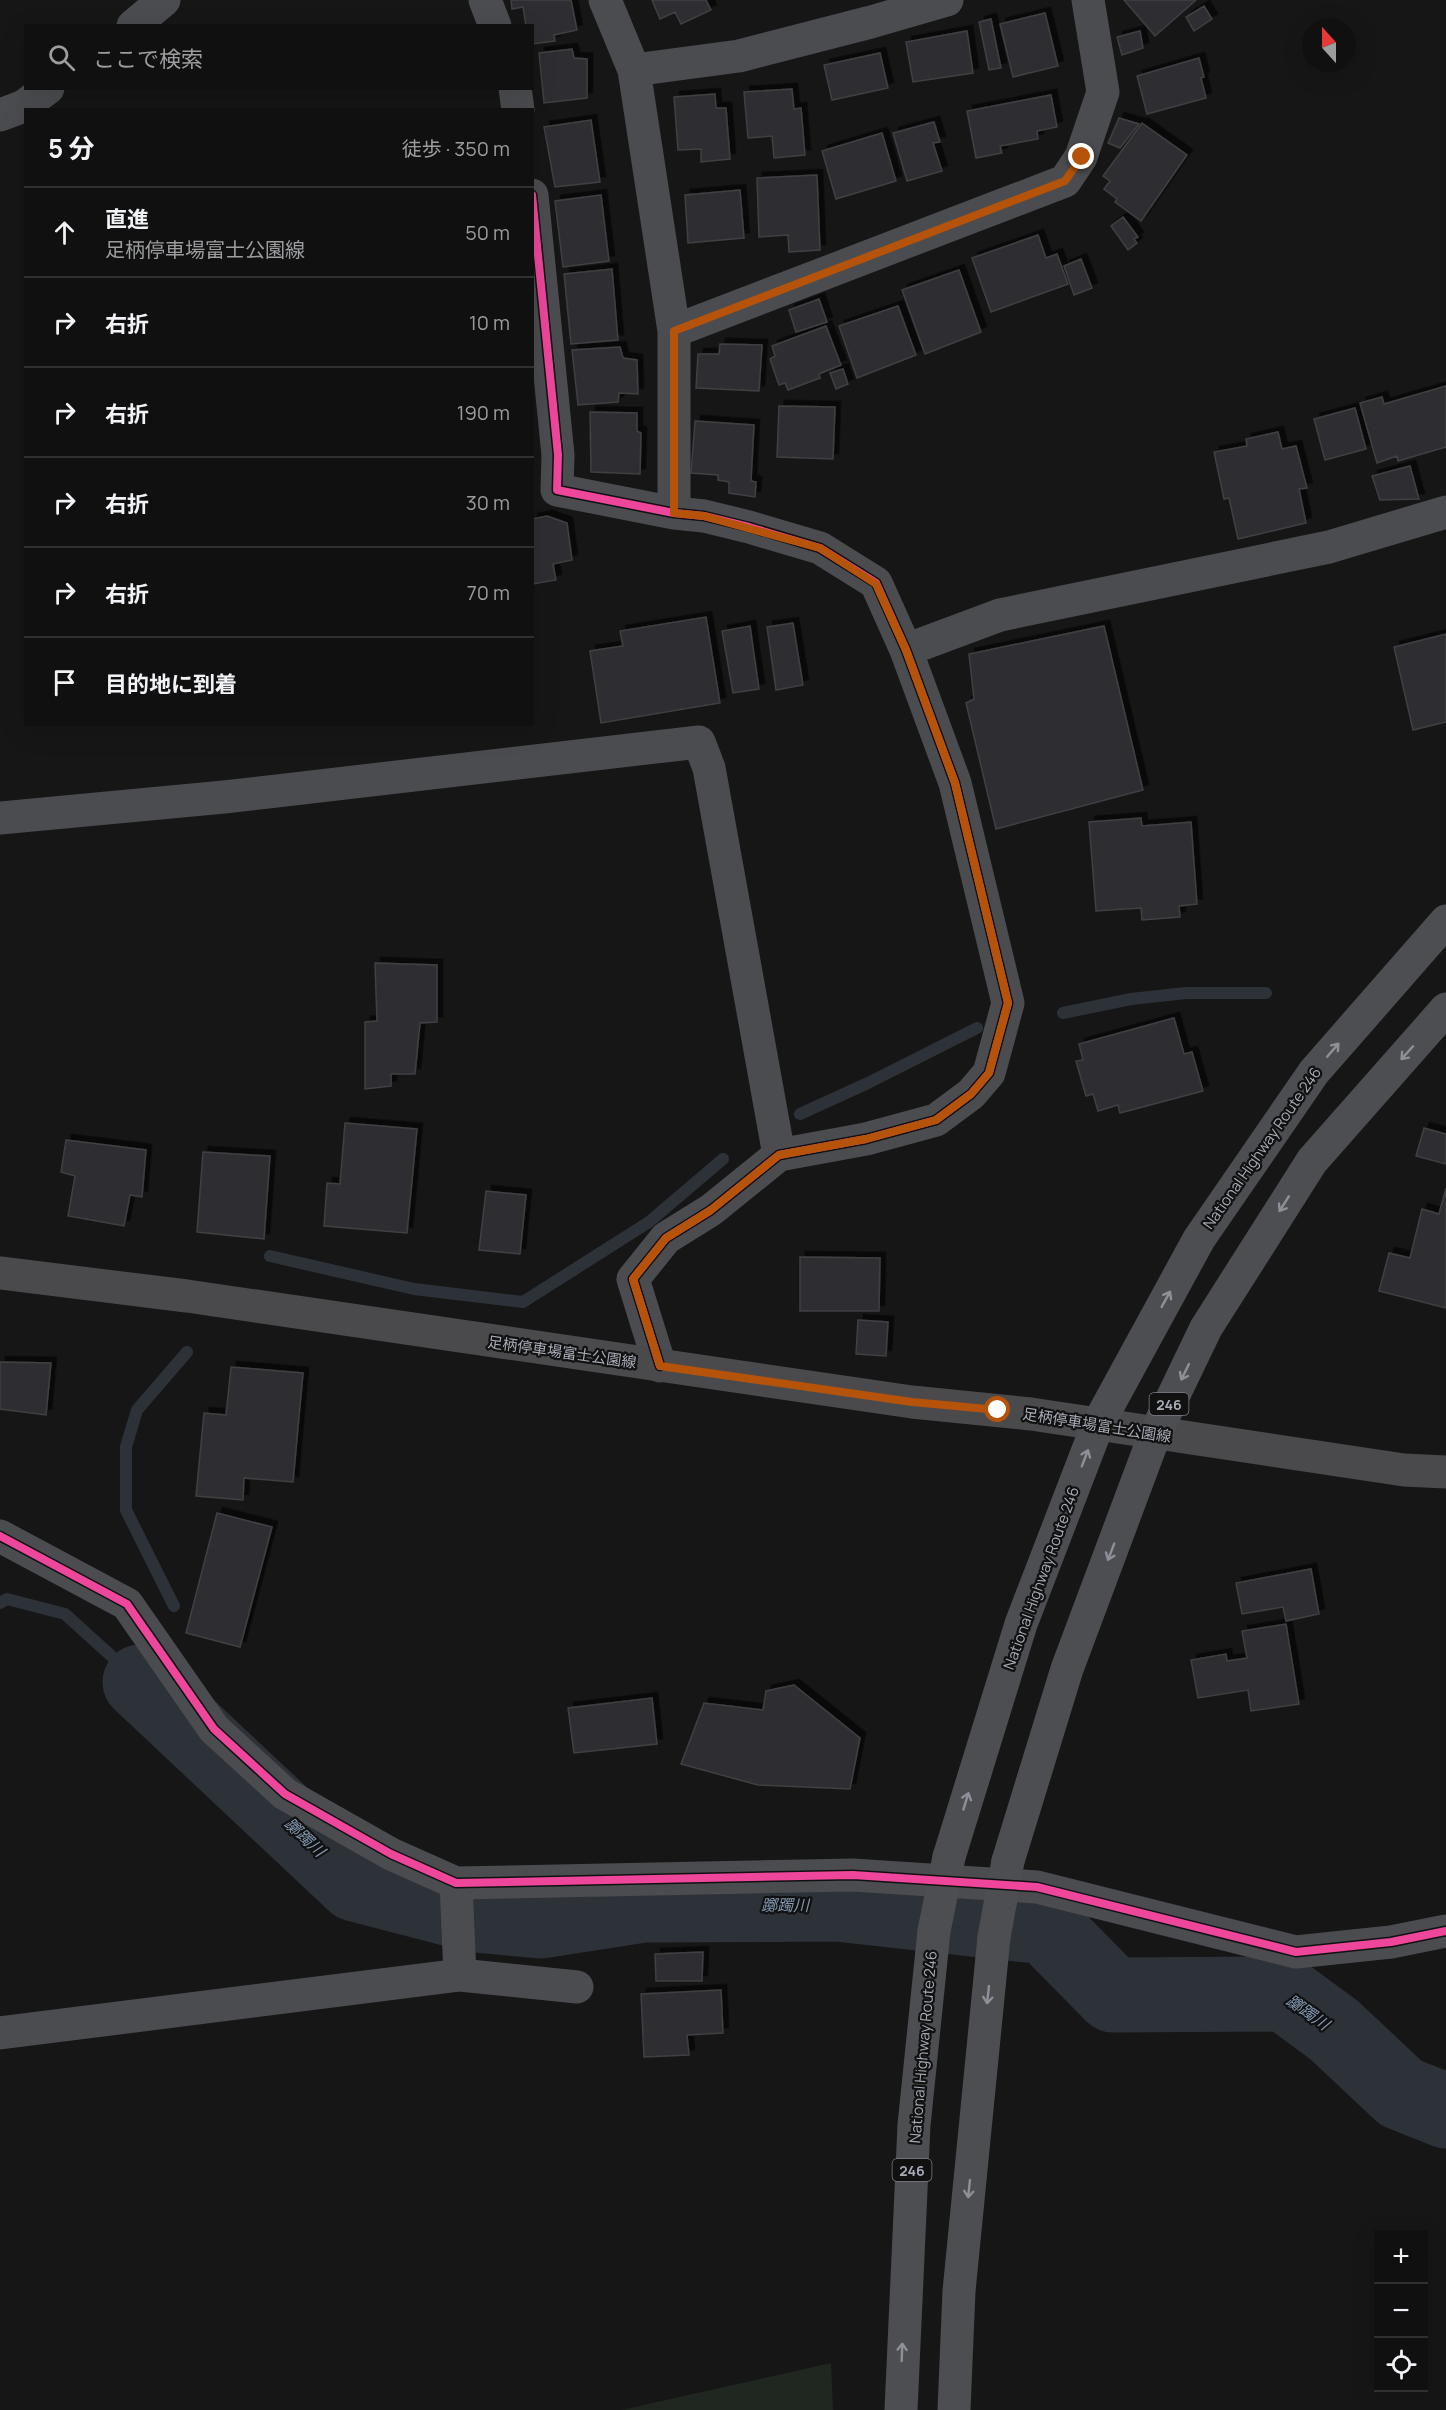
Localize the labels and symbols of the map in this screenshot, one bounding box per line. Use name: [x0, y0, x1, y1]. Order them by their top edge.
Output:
north arrow: [1302, 18, 1356, 72]
route end: [1068, 143, 1094, 169]
one-way arrow: [1326, 1043, 1340, 1058]
one-way arrow: [1400, 1045, 1414, 1060]
street label: National Highway Route 246: [1198, 1063, 1326, 1233]
one-way arrow: [1278, 1195, 1290, 1212]
one-way arrow: [1160, 1291, 1172, 1308]
street label: 足柄停車場富士公園線: [486, 1331, 638, 1373]
one-way arrow: [1179, 1362, 1190, 1380]
road number: 246: [1150, 1393, 1188, 1415]
route start: [984, 1396, 1010, 1422]
street label: 足柄停車場富士公園線: [1021, 1403, 1173, 1447]
one-way arrow: [1080, 1450, 1091, 1468]
street label: National Highway Route 246: [998, 1484, 1084, 1672]
one-way arrow: [1105, 1542, 1116, 1561]
one-way arrow: [961, 1792, 972, 1811]
water label: 躑躅川: [280, 1813, 332, 1863]
water label: 躑躅川: [761, 1894, 811, 1916]
street label: National Highway Route 246: [904, 1950, 942, 2144]
one-way arrow: [982, 1984, 993, 2004]
water label: 躑躅川: [1282, 1989, 1336, 2036]
road number: 246: [892, 2159, 932, 2181]
one-way arrow: [963, 2178, 974, 2198]
one-way arrow: [897, 2342, 908, 2362]

